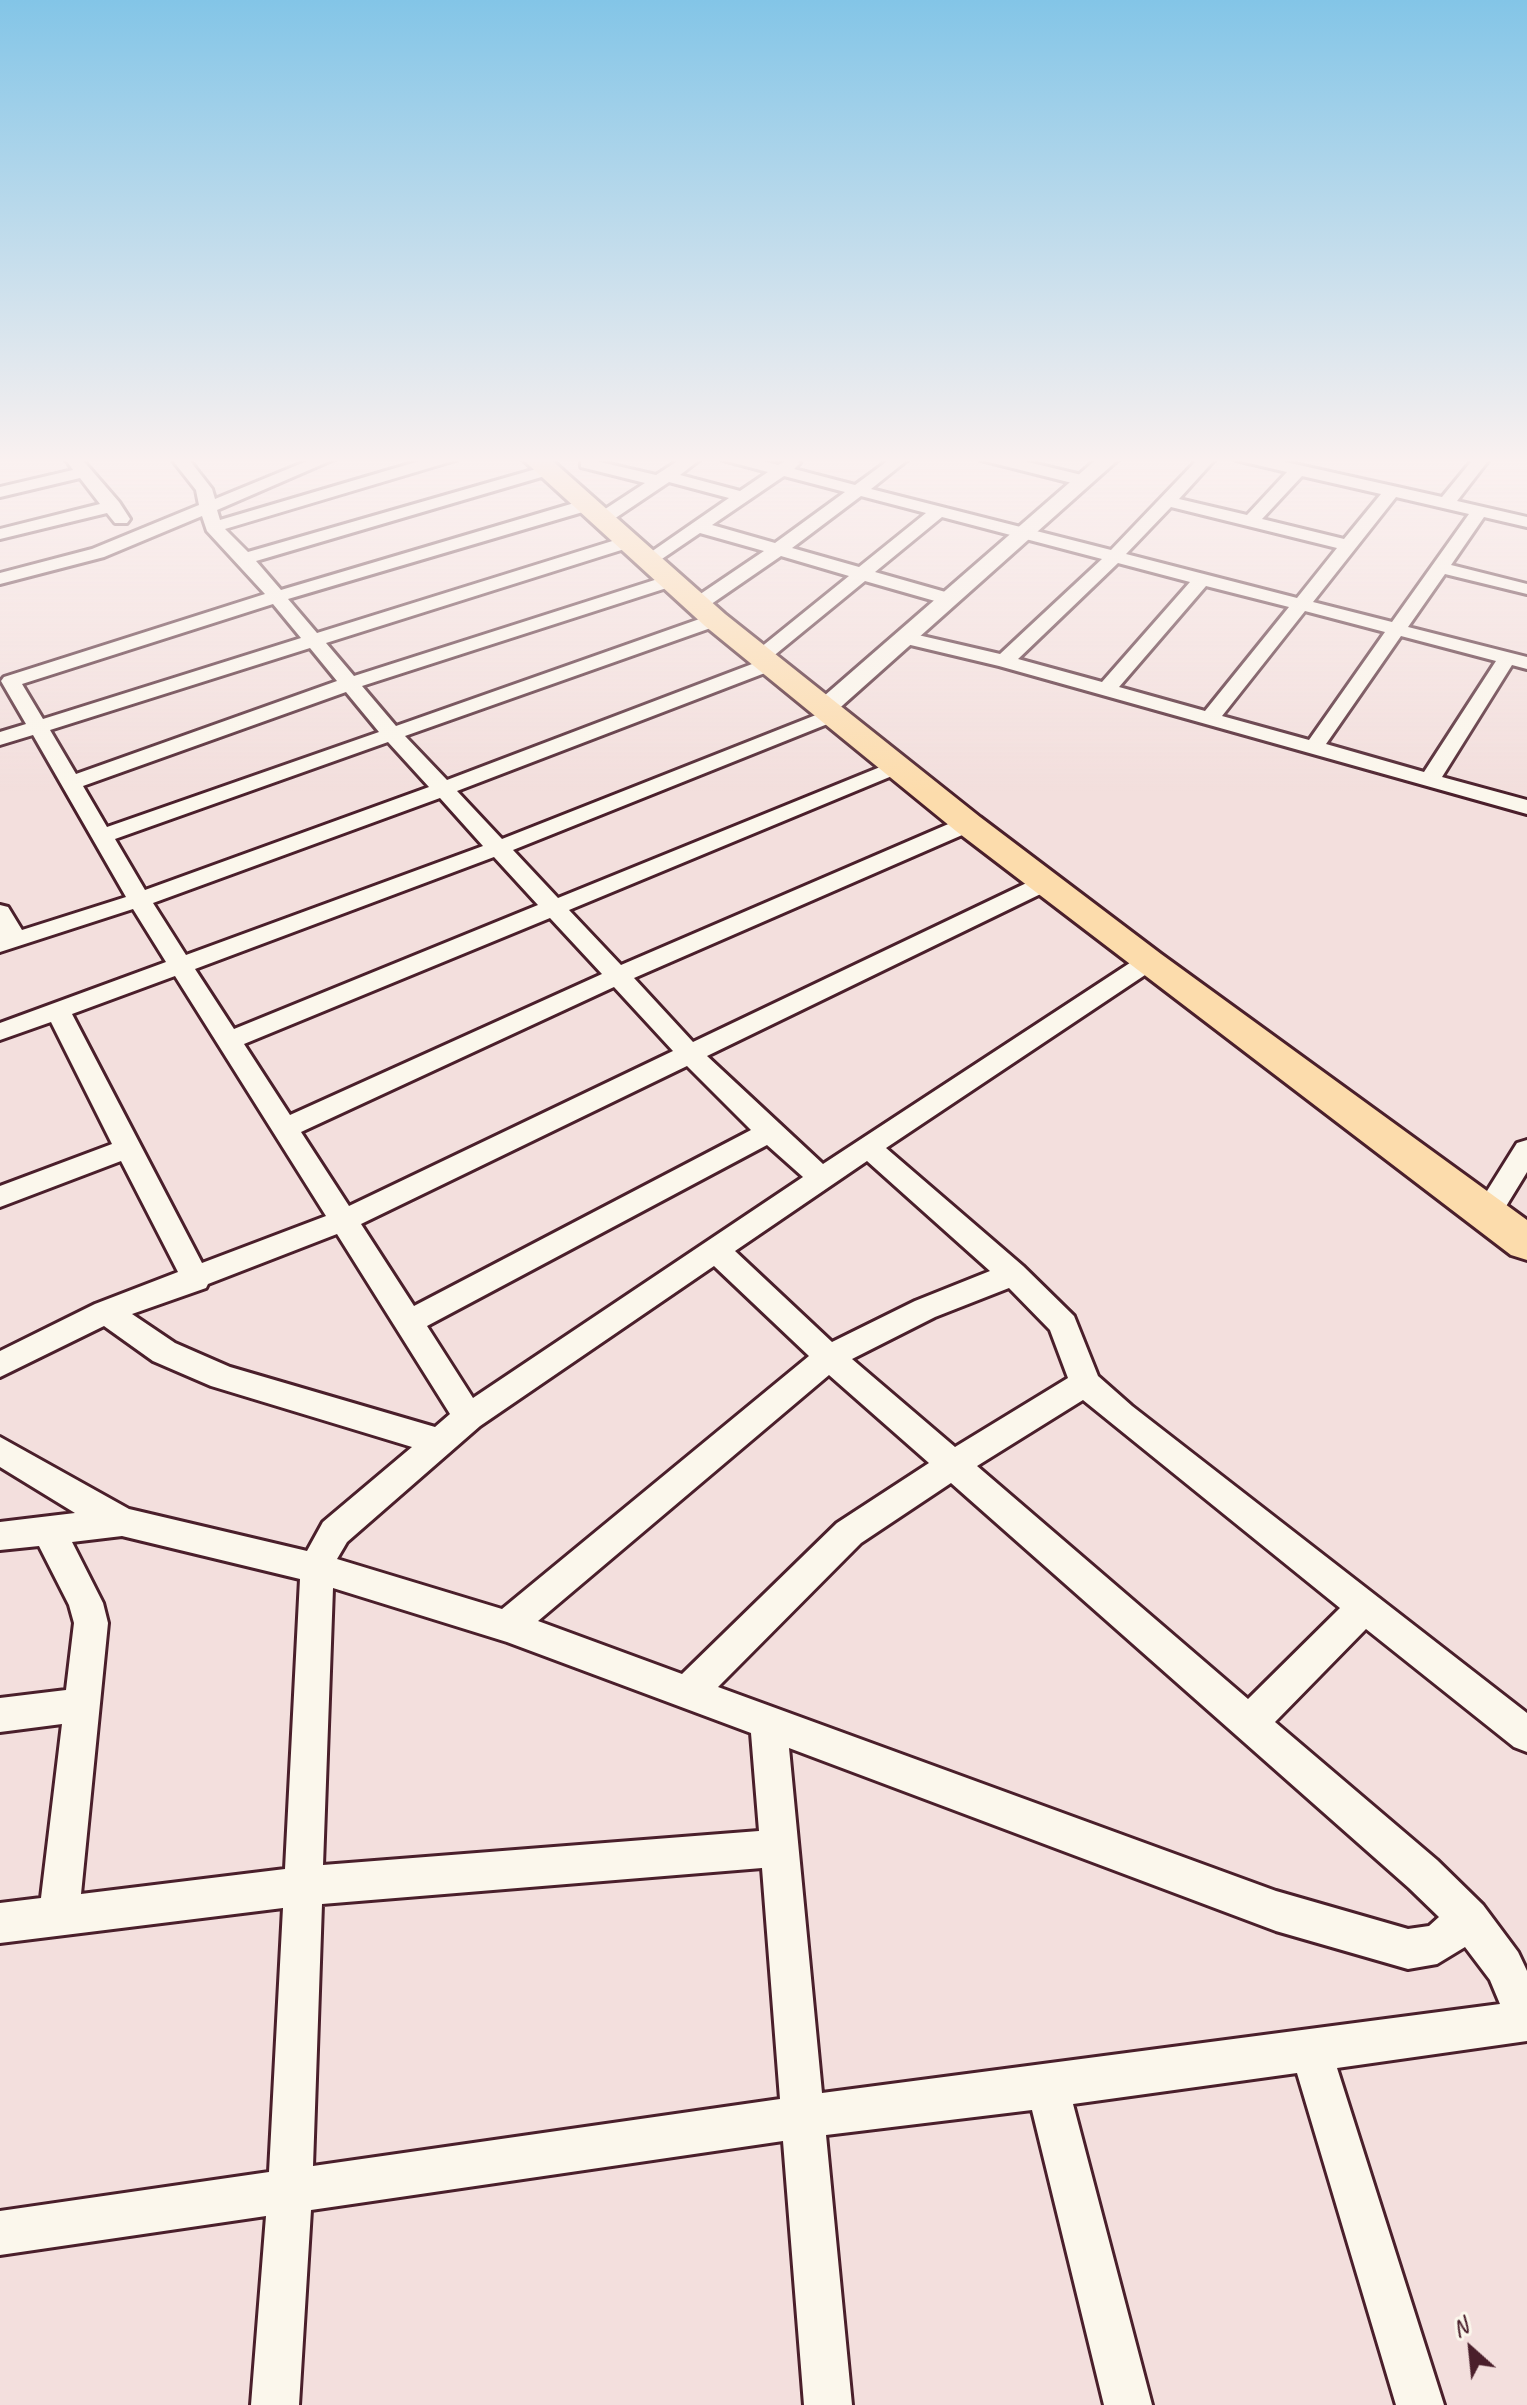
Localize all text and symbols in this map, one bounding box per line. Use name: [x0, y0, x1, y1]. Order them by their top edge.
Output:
north arrow: [1431, 2309, 1511, 2389]
text: N: [1448, 2312, 1473, 2343]

